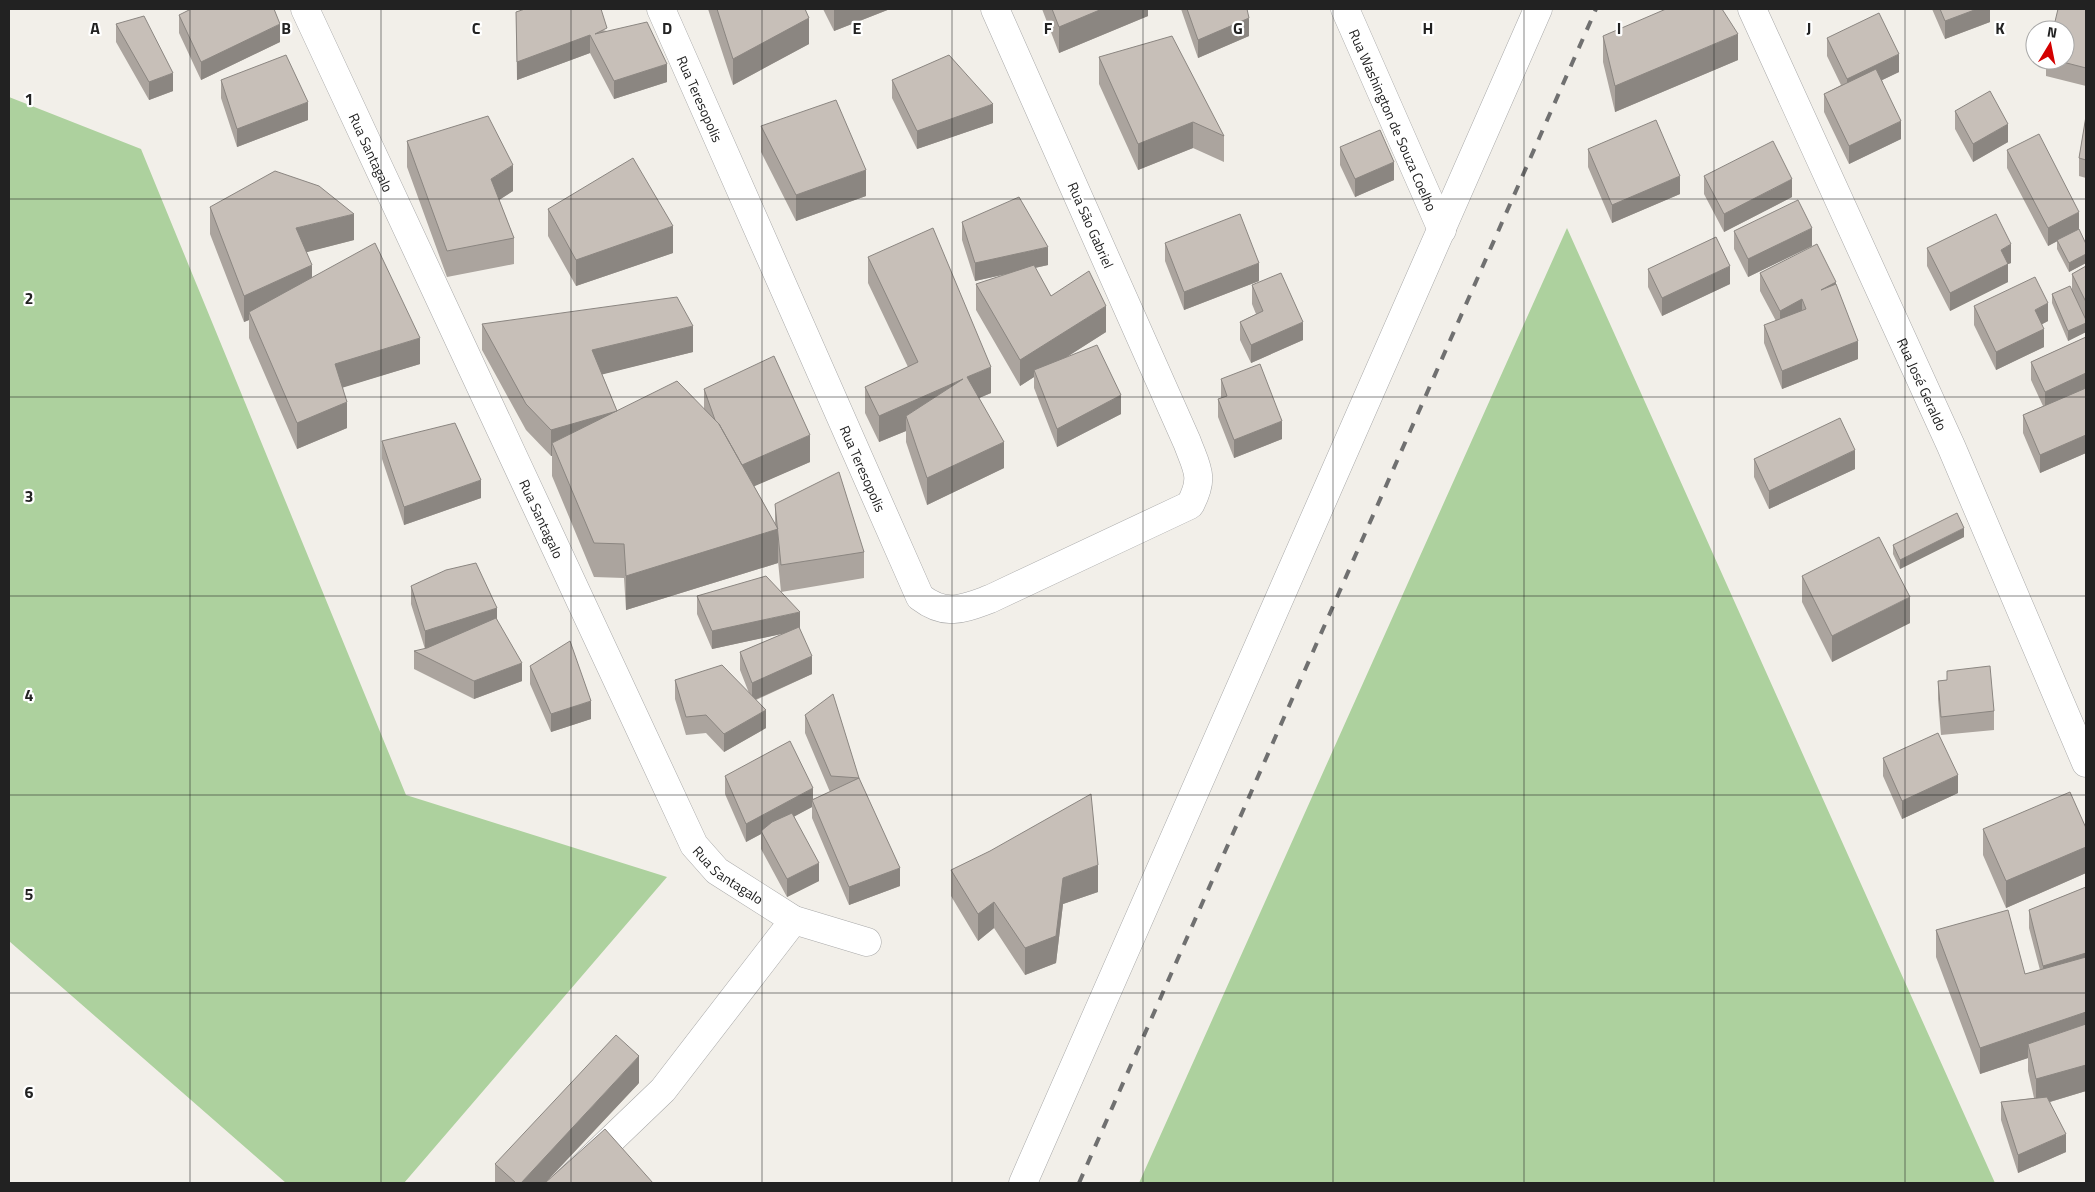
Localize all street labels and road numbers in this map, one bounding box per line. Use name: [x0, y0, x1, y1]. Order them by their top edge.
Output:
street label: Rua Washington de Souza Coelho: [1344, 25, 1443, 214]
street label: Rua Teresopolis: [672, 52, 729, 145]
street label: Rua Santagalo: [344, 109, 399, 195]
street label: Rua São Gabriel: [1063, 179, 1119, 271]
street label: Rua José Geraldo: [1893, 334, 1953, 434]
street label: Rua Teresopolis: [835, 422, 892, 515]
street label: Rua Santagalo: [515, 476, 570, 562]
street label: Rua Santagalo: [688, 841, 768, 909]

